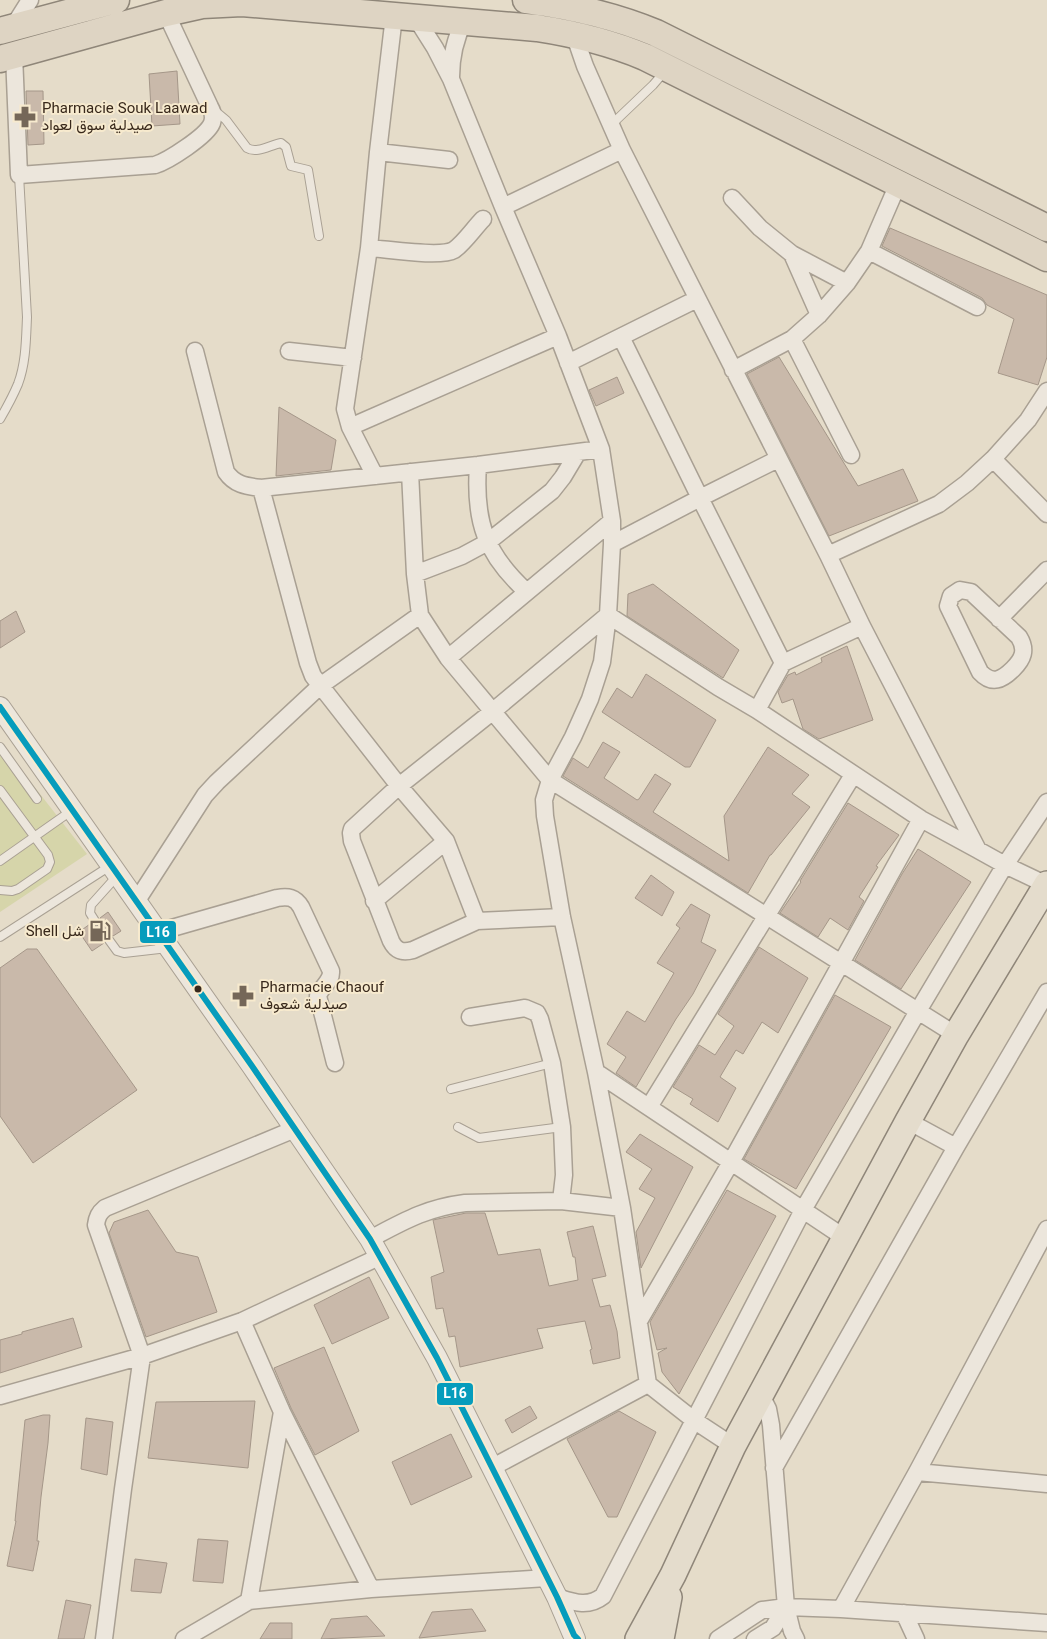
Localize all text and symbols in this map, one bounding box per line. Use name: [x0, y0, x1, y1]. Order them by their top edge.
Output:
place label: Pharmacie Souk Laawad صيدلية سوق لعواد: [42, 98, 207, 138]
pharmacy icon: Pharmacie Souk Laawad صيدلية سوق لعواد: [12, 104, 38, 130]
fuel station icon: Shell شل: [87, 918, 113, 944]
line badge: L16: [139, 920, 177, 944]
place label: Shell شل: [26, 921, 84, 944]
text: L16: [146, 923, 170, 945]
place label: Pharmacie Chaouf صيدلية شعوف: [260, 977, 385, 1017]
pharmacy icon: Pharmacie Chaouf صيدلية شعوف: [230, 983, 256, 1009]
unlabelled marker: [193, 984, 203, 994]
line badge: L16: [436, 1382, 474, 1406]
text: L16: [443, 1384, 467, 1406]

